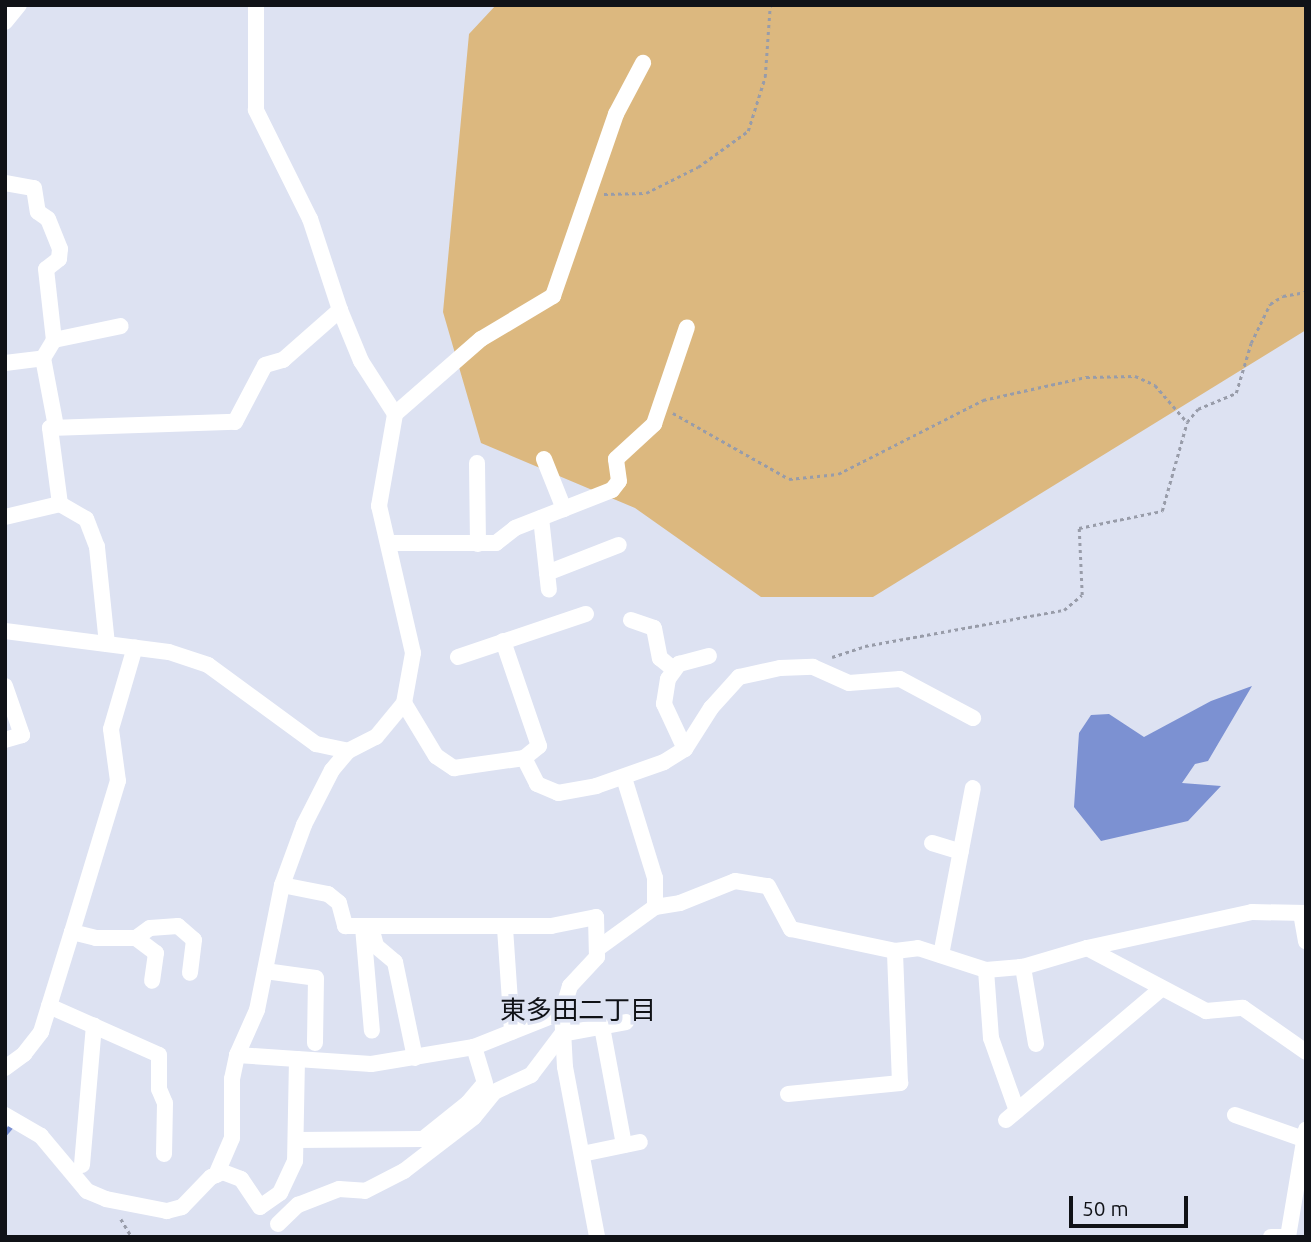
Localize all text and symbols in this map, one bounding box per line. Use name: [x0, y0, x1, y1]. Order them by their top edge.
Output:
district label: 東多田二丁目: [500, 994, 656, 1026]
scale bar: [1073, 1182, 1192, 1226]
text: 50 m: [1082, 1196, 1129, 1220]

